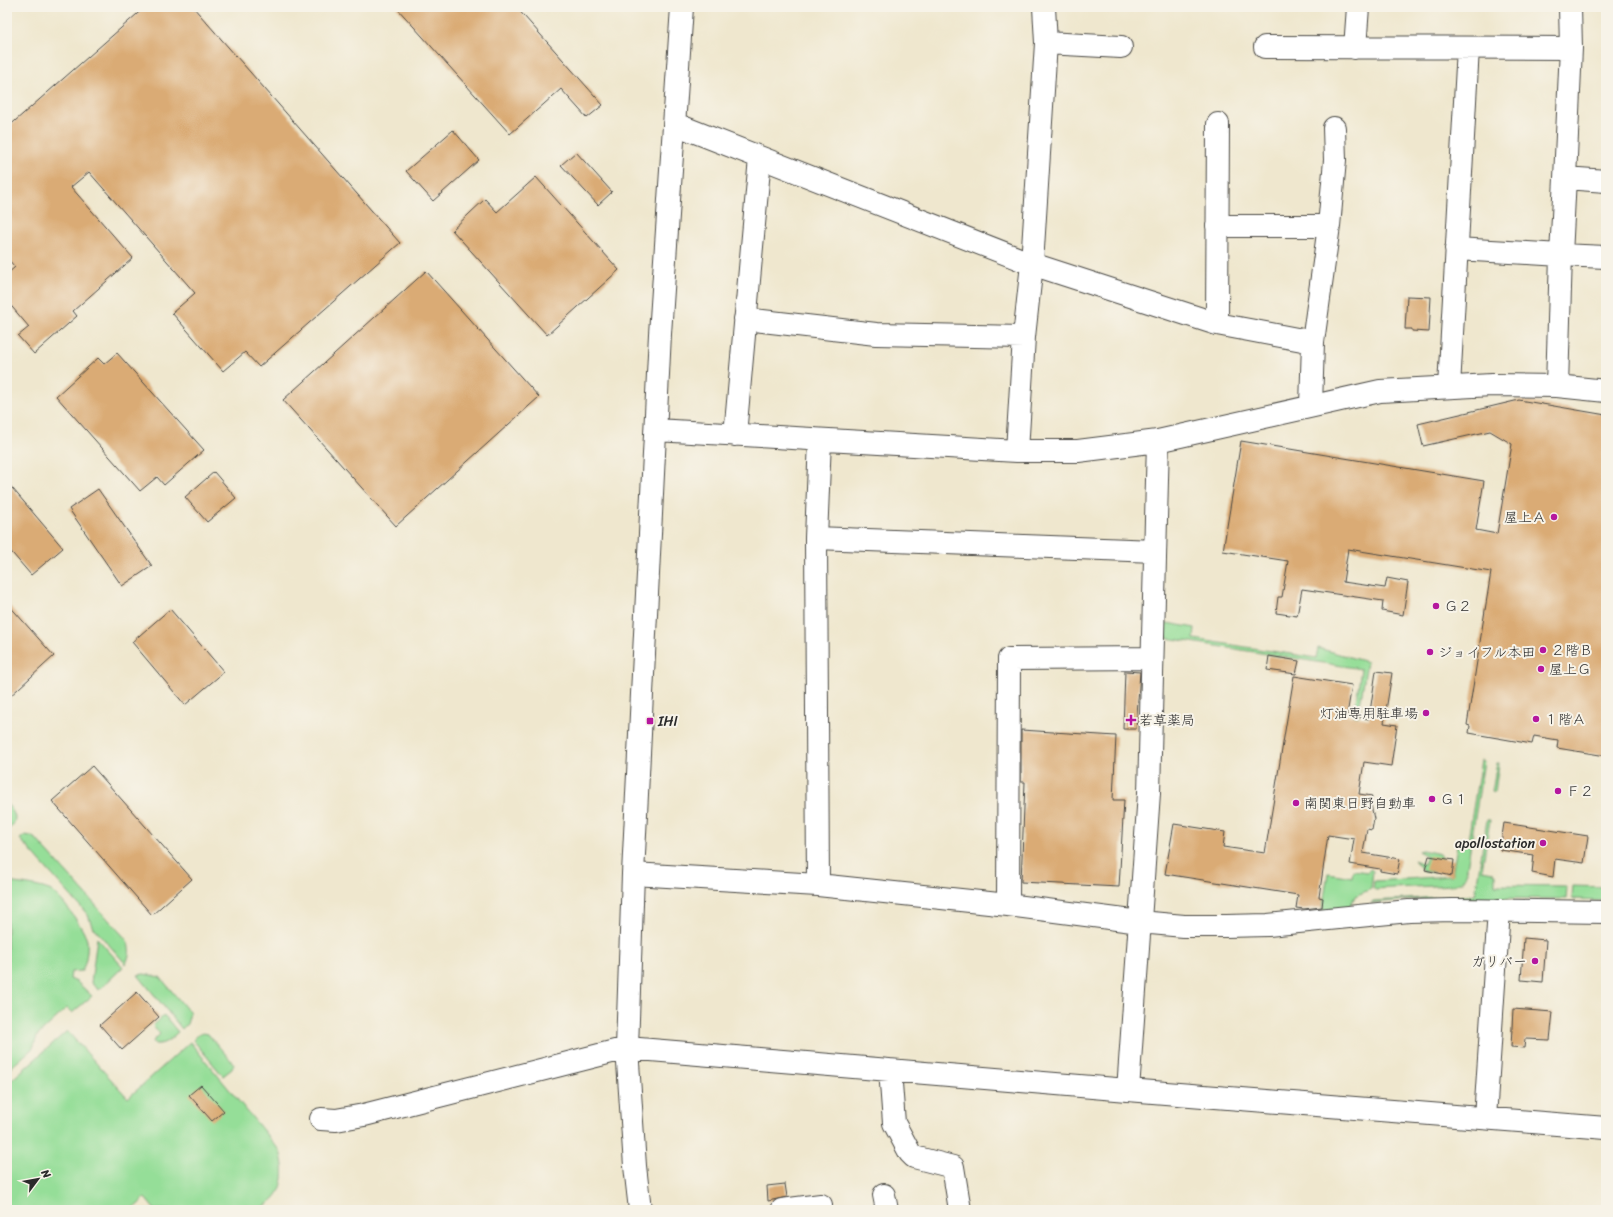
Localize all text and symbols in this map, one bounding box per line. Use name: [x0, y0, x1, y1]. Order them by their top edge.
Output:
place label: 屋上Ａ: [1504, 505, 1546, 530]
marker: 屋上Ａ: [1549, 512, 1559, 522]
place label: Ｇ２: [1444, 594, 1472, 619]
marker: Ｇ２: [1431, 601, 1441, 611]
place label: ２階Ｂ: [1551, 638, 1593, 663]
place label: ジョイフル本田: [1438, 640, 1535, 665]
marker: ２階Ｂ: [1538, 645, 1548, 655]
marker: ジョイフル本田: [1425, 647, 1435, 657]
place label: 屋上Ｇ: [1549, 657, 1591, 682]
marker: 屋上Ｇ: [1536, 664, 1546, 674]
place label: 灯油専用駐車場: [1320, 701, 1418, 726]
place label: １階Ａ: [1544, 707, 1586, 732]
place label: 若草薬局: [1139, 708, 1195, 733]
marker: 灯油専用駐車場: [1421, 708, 1431, 718]
place label: IHI: [657, 709, 678, 734]
marker: １階Ａ: [1531, 714, 1541, 724]
marker: 若草薬局: [1126, 715, 1136, 725]
marker: IHI: [645, 716, 655, 726]
place label: Ｆ２: [1566, 779, 1594, 804]
marker: Ｆ２: [1553, 786, 1563, 796]
place label: Ｇ１: [1440, 787, 1468, 812]
place label: 南関東日野自動車: [1304, 791, 1416, 816]
marker: Ｇ１: [1427, 794, 1437, 804]
marker: 南関東日野自動車: [1291, 798, 1301, 808]
place label: apollostation: [1455, 831, 1535, 856]
marker: apollostation: [1538, 838, 1548, 848]
place label: ガリバー: [1471, 949, 1527, 974]
marker: ガリバー: [1530, 956, 1540, 966]
north arrow: [18, 1159, 58, 1199]
text: N: [35, 1165, 56, 1183]

